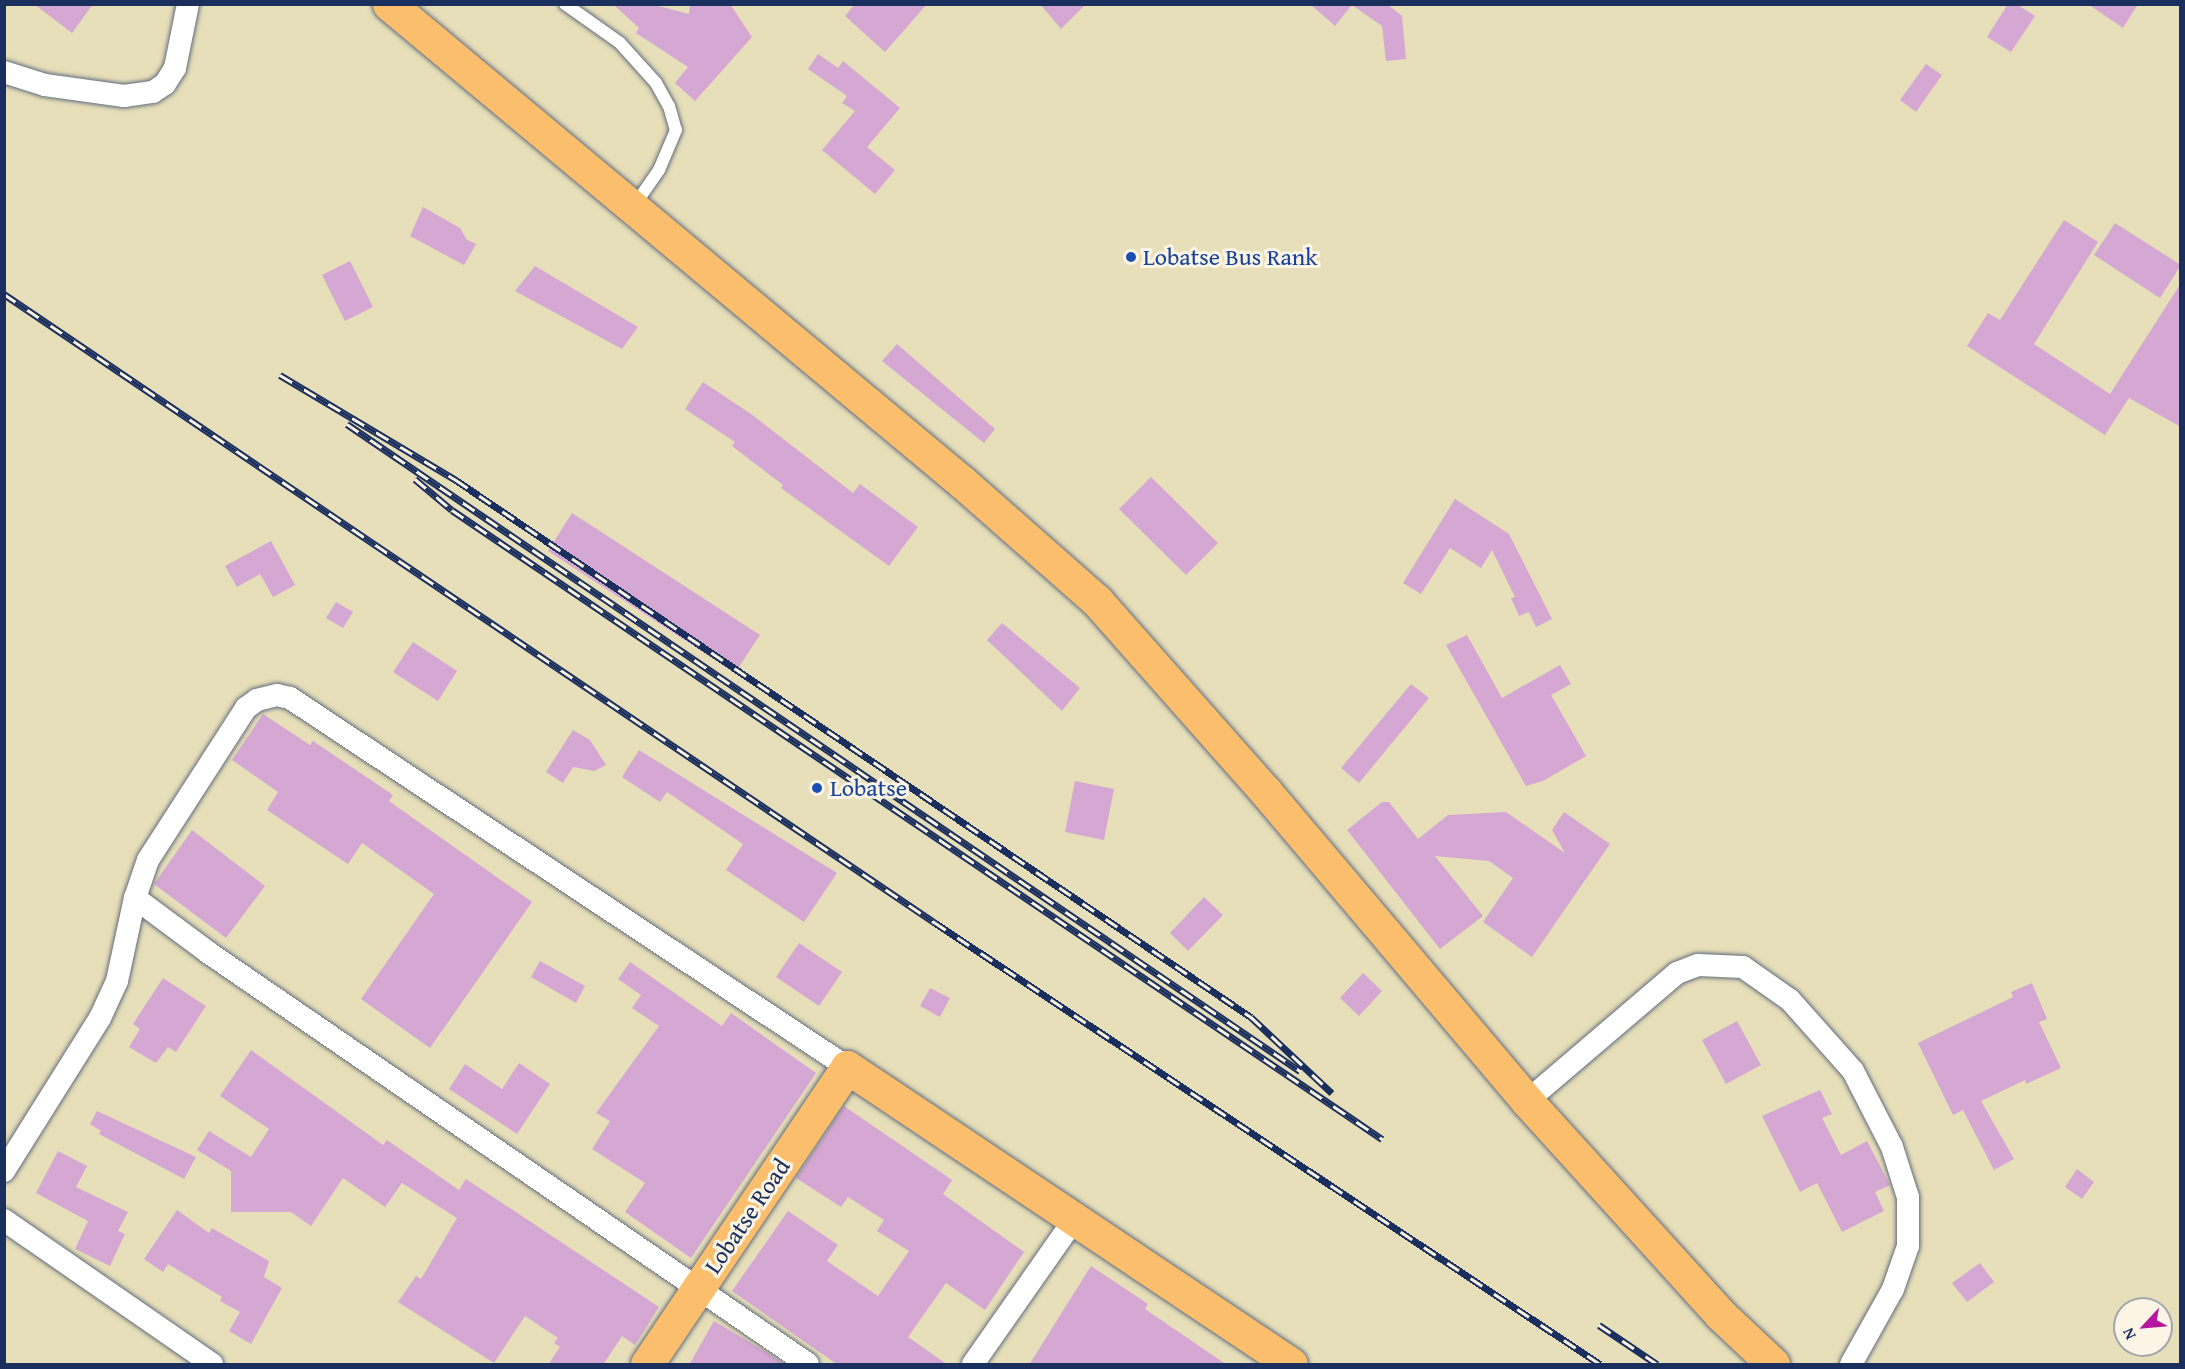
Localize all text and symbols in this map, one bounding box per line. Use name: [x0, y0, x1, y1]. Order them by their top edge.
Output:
place label: Lobatse Bus Rank: [1143, 243, 1317, 271]
marker: Lobatse Bus Rank: [1124, 250, 1138, 264]
place label: Lobatse: [830, 774, 907, 802]
marker: Lobatse: [808, 779, 826, 797]
street label: Lobatse Road: [698, 1153, 796, 1279]
north arrow: [2113, 1297, 2173, 1357]
text: N: [2115, 1324, 2142, 1344]

